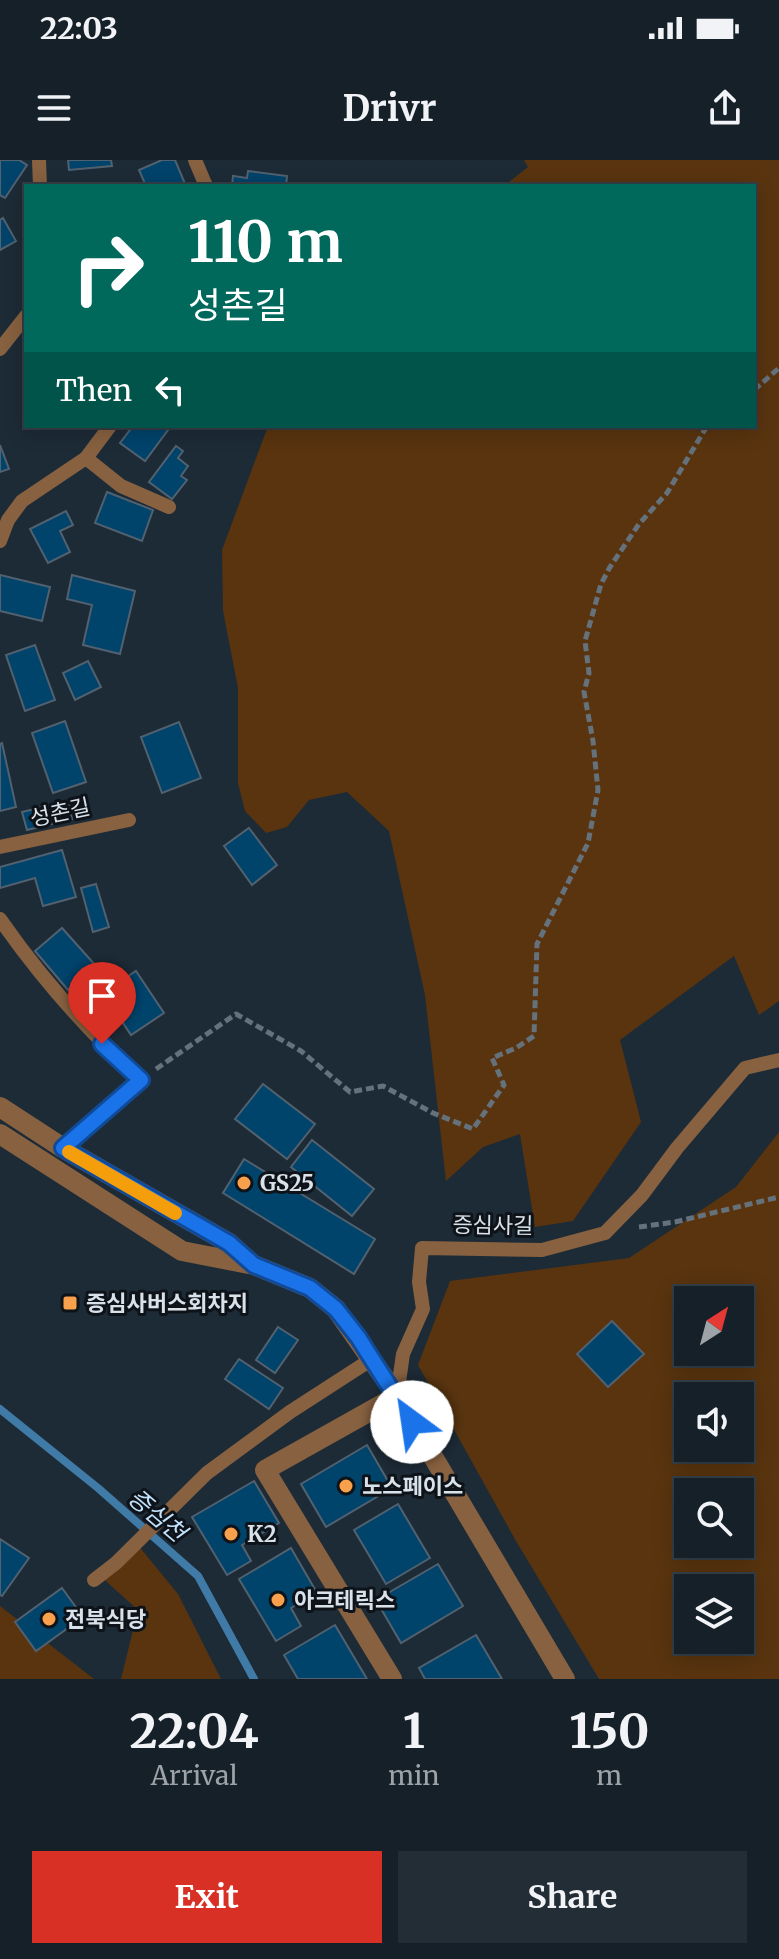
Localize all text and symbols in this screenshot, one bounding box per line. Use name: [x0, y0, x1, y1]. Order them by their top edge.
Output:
text: 22:03: [40, 9, 118, 47]
icon: menu: [32, 86, 76, 130]
text: Drivr: [343, 86, 436, 131]
icon: share: [703, 86, 747, 130]
text: 110 m: [188, 207, 343, 277]
icon: right: [56, 216, 160, 320]
text: 성촌길: [188, 283, 287, 328]
icon: left: [148, 368, 192, 412]
text: Then: [56, 371, 132, 409]
street label: 성촌길: [27, 792, 93, 832]
pin: [68, 962, 136, 1044]
icon: arrive: [80, 974, 124, 1018]
place label: GS25: [260, 1169, 314, 1197]
marker: GS25: [235, 1174, 253, 1192]
street label: 증심사길: [452, 1210, 534, 1240]
north arrow: [674, 1286, 754, 1366]
map controls: [674, 1286, 754, 1654]
place label: 증심사버스회차지: [86, 1289, 248, 1317]
marker: 증심사버스회차지: [61, 1294, 79, 1312]
position arrow: [370, 1380, 454, 1464]
button: sound: [674, 1382, 754, 1462]
place label: 노스페이스: [362, 1472, 463, 1500]
marker: 노스페이스: [337, 1477, 355, 1495]
button: search: [674, 1478, 754, 1558]
water label: 증심천: [122, 1482, 195, 1550]
place label: K2: [247, 1520, 277, 1548]
marker: K2: [222, 1525, 240, 1543]
button: layers: [674, 1574, 754, 1654]
place label: 아크테릭스: [294, 1586, 395, 1614]
marker: 아크테릭스: [269, 1591, 287, 1609]
place label: 전북식당: [65, 1605, 146, 1633]
marker: 전북식당: [40, 1610, 58, 1628]
text: 22:04: [130, 1701, 259, 1761]
text: 1: [403, 1701, 425, 1761]
text: 150: [569, 1701, 649, 1761]
text: Arrival: [151, 1759, 237, 1792]
text: min: [388, 1759, 440, 1792]
text: m: [596, 1759, 622, 1792]
button: Exit: [32, 1851, 382, 1943]
button: Share: [398, 1851, 747, 1943]

